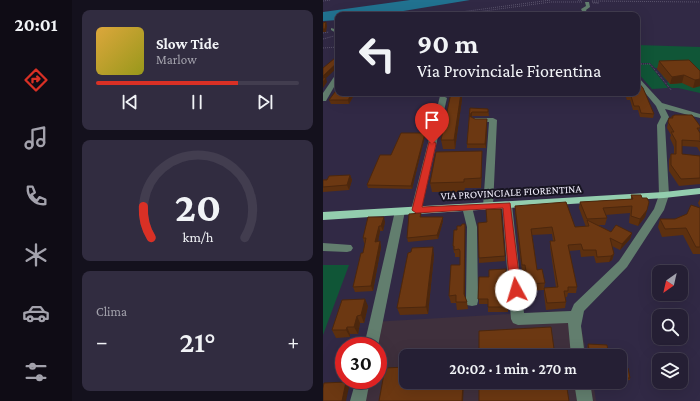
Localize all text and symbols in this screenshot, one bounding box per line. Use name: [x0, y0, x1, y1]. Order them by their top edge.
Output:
text: 20:01: [15, 15, 57, 35]
icon: left: [351, 28, 403, 80]
text: 90 m: [417, 28, 478, 59]
text: Slow Tide: [156, 36, 219, 52]
text: Marlow: [156, 52, 197, 67]
text: Via Provinciale Fiorentina: [417, 61, 601, 81]
icon: directions: [22, 66, 50, 94]
icon: previous: [119, 91, 141, 113]
icon: pause: [186, 91, 208, 113]
icon: next: [254, 91, 276, 113]
pin: [415, 103, 449, 144]
icon: arrive: [421, 109, 443, 131]
icon: music: [22, 124, 50, 152]
icon: phone: [22, 182, 50, 210]
street label: VIA PROVINCIALE FIORENTINA: [440, 182, 583, 202]
text: 20: [174, 184, 221, 230]
text: km/h: [182, 229, 213, 245]
icon: climate: [22, 241, 50, 269]
north arrow: [652, 265, 688, 301]
map controls: [652, 265, 688, 389]
position arrow: [495, 269, 537, 311]
icon: car: [22, 299, 50, 327]
text: Clima: [96, 304, 127, 319]
button: search: [652, 309, 688, 345]
text: 21°: [179, 325, 216, 358]
text: −: [96, 329, 108, 354]
text: +: [287, 329, 299, 354]
speed limit sign: 30: [335, 337, 387, 389]
button: layers: [652, 353, 688, 389]
icon: filters: [22, 358, 50, 386]
text: 20:02 · 1 min · 270 m: [449, 361, 577, 377]

